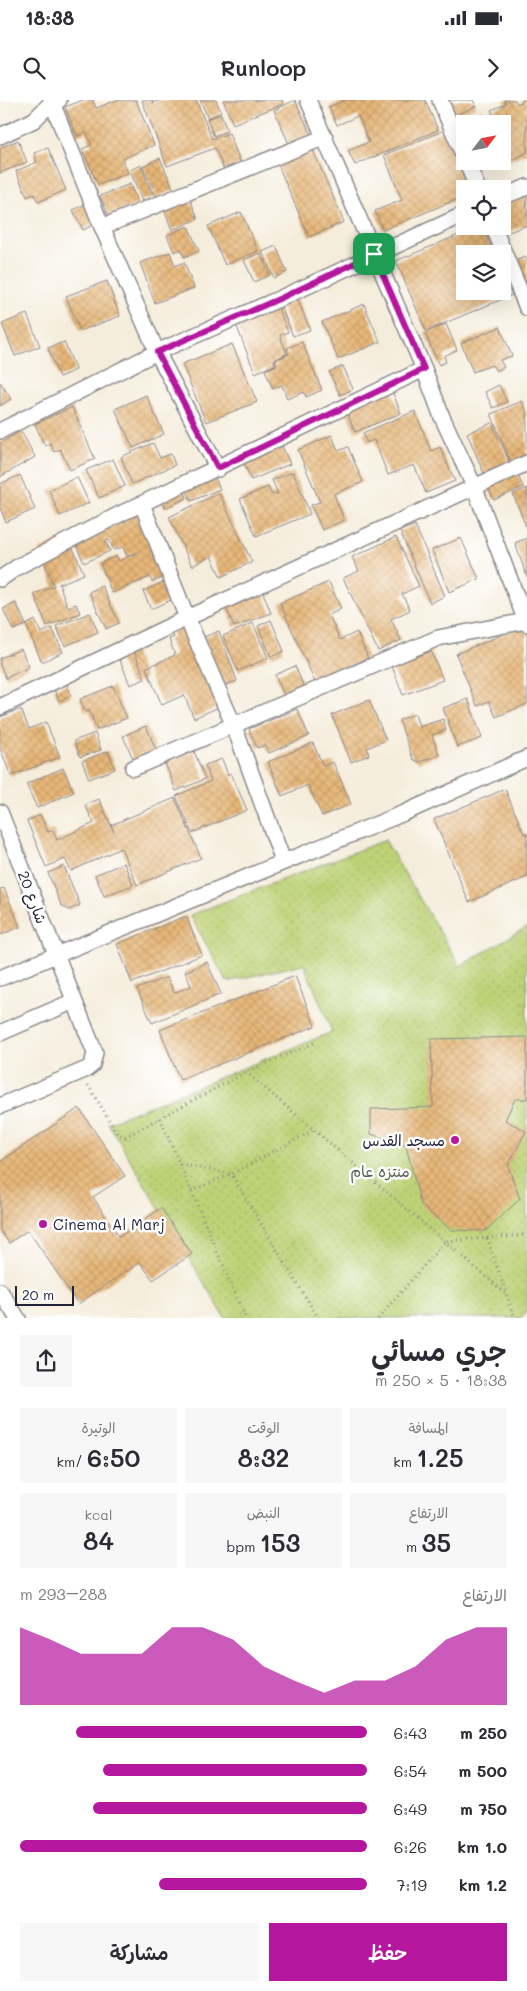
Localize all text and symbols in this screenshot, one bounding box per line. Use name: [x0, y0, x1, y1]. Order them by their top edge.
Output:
text: 18:38: [25, 5, 74, 30]
text: Runloop: [221, 53, 306, 82]
icon: search: [20, 54, 48, 82]
icon: forward: [479, 54, 507, 82]
north arrow: [456, 115, 511, 170]
map controls: [456, 115, 511, 300]
button: locate: [456, 180, 511, 235]
pin: [353, 233, 395, 275]
icon: arrive: [360, 240, 388, 268]
button: layers: [456, 245, 511, 300]
street label: شارع 20: [13, 868, 52, 927]
place label: مسجد القدس: [363, 1130, 445, 1150]
marker: مسجد القدس: [449, 1134, 461, 1146]
park label: منتزه عام: [350, 1161, 410, 1183]
place label: Cinema Al Marj: [53, 1214, 165, 1234]
marker: Cinema Al Marj: [37, 1218, 49, 1230]
scale bar: [15, 1284, 74, 1307]
text: 20 m: [22, 1285, 54, 1304]
text: جري مسائي: [371, 1332, 507, 1368]
button: share: [20, 1335, 72, 1387]
text: 18:38 · 5 × 250 m: [375, 1369, 507, 1390]
text: الوتيرة: [82, 1418, 115, 1437]
text: الوقت: [247, 1418, 280, 1437]
text: المسافة: [409, 1418, 448, 1437]
text: 6:50: [87, 1441, 140, 1473]
text: 8:32: [237, 1441, 290, 1473]
text: 1.25: [416, 1441, 464, 1473]
text: /km: [57, 1452, 87, 1471]
text: km: [393, 1452, 416, 1471]
text: النبض: [247, 1503, 280, 1522]
text: الارتفاع: [409, 1503, 448, 1522]
text: kcal: [85, 1505, 112, 1524]
text: 84: [83, 1524, 114, 1556]
text: 153: [260, 1526, 300, 1558]
text: 35: [422, 1526, 451, 1558]
text: bpm: [227, 1537, 260, 1556]
text: m: [406, 1537, 422, 1556]
text: 288–293 m: [20, 1583, 107, 1604]
text: الارتفاع: [462, 1584, 507, 1605]
text: 6:43: [394, 1722, 427, 1743]
text: 250 m: [460, 1722, 507, 1743]
text: 6:54: [394, 1760, 427, 1781]
text: 500 m: [459, 1760, 507, 1781]
text: 6:49: [394, 1798, 427, 1819]
text: 750 m: [460, 1798, 507, 1819]
text: 6:26: [394, 1836, 427, 1857]
text: 1.0 km: [458, 1836, 507, 1857]
text: 7:19: [397, 1874, 427, 1895]
text: 1.2 km: [459, 1874, 507, 1895]
button: مشاركة: [20, 1923, 259, 1981]
button: حفظ: [269, 1923, 507, 1981]

